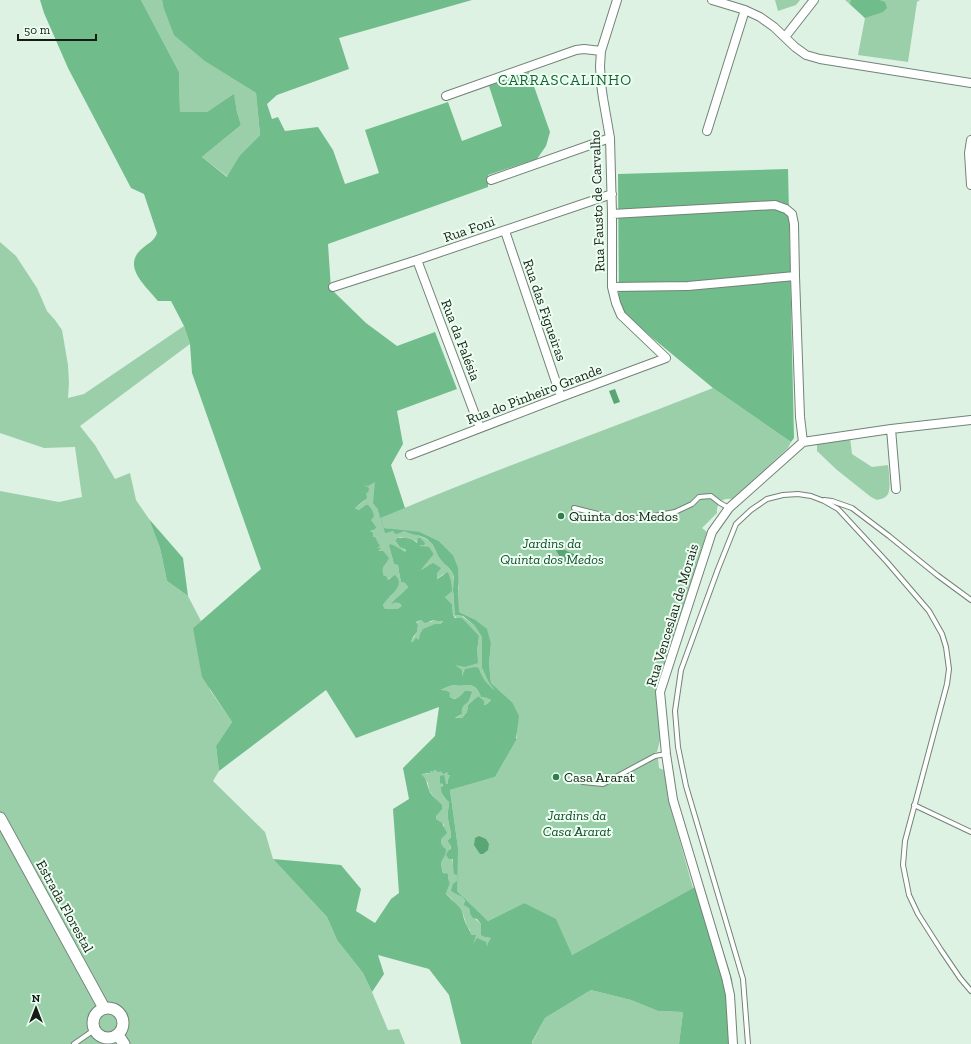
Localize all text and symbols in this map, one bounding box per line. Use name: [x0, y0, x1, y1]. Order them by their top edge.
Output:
scale bar: [18, 16, 96, 42]
text: 50 m: [24, 23, 51, 37]
district label: CARRASCALINHO: [498, 71, 632, 89]
street label: Rua Fausto de Carvalho: [587, 130, 608, 272]
street label: Rua Foni: [441, 213, 497, 246]
street label: Rua das Figueiras: [519, 257, 570, 363]
street label: Rua da Falésia: [437, 297, 484, 383]
street label: Rua do Pinheiro Grande: [464, 361, 605, 428]
place label: Quinta dos Medos: [569, 508, 678, 525]
marker: Quinta dos Medos: [556, 511, 566, 521]
park label: Jardins da Quinta dos Medos: [500, 535, 604, 568]
street label: Rua Venceslau de Morais: [643, 542, 702, 689]
place label: Casa Ararat: [564, 769, 636, 786]
marker: Casa Ararat: [551, 772, 561, 782]
park label: Jardins da Casa Ararat: [543, 807, 612, 840]
street label: Estrada Florestal: [32, 857, 97, 956]
north arrow: [16, 988, 56, 1028]
text: N: [32, 992, 41, 1005]

